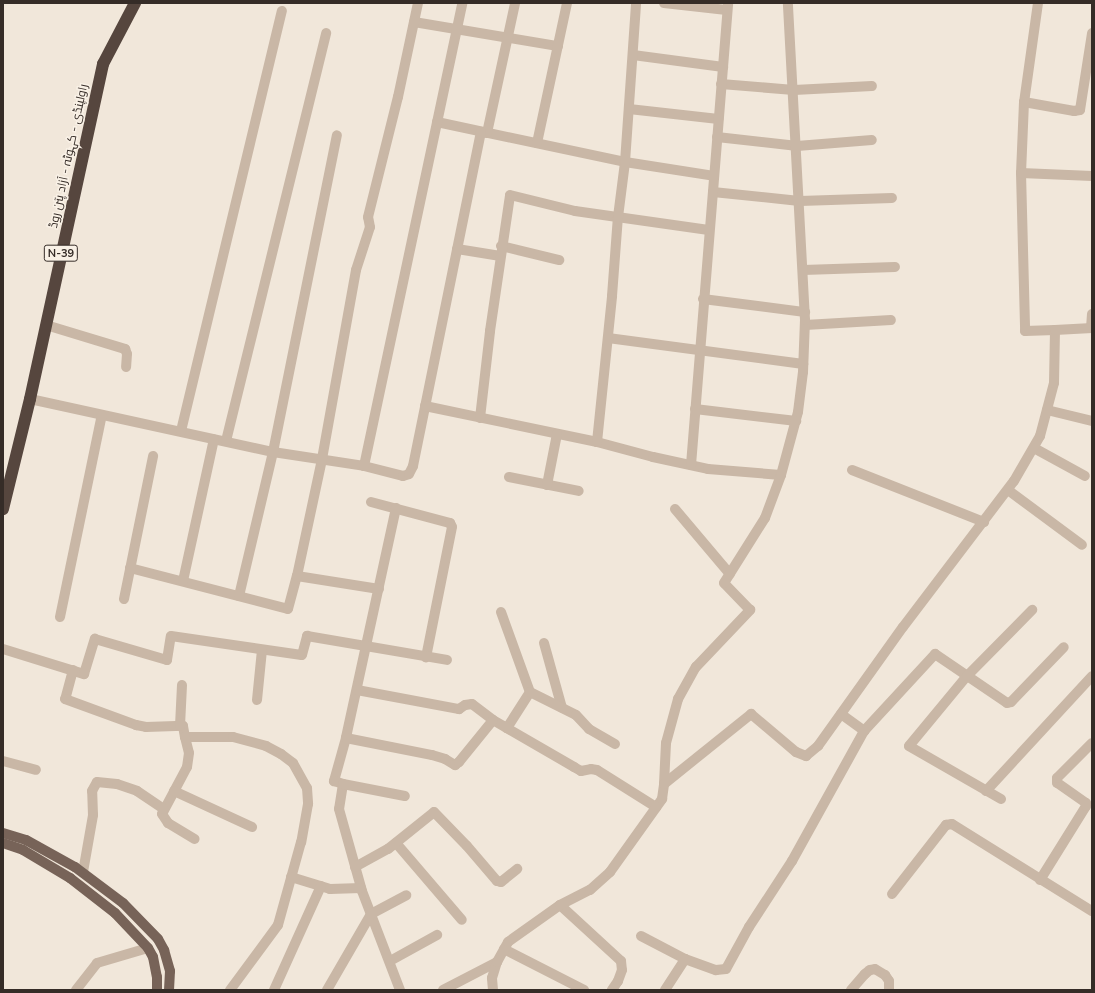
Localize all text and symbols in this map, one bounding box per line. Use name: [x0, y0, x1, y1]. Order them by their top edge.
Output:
street label: راولپنڈی - کہوٹہ - آزاد پتن روڈ: [46, 83, 90, 229]
road number: N-39: [43, 244, 79, 262]

